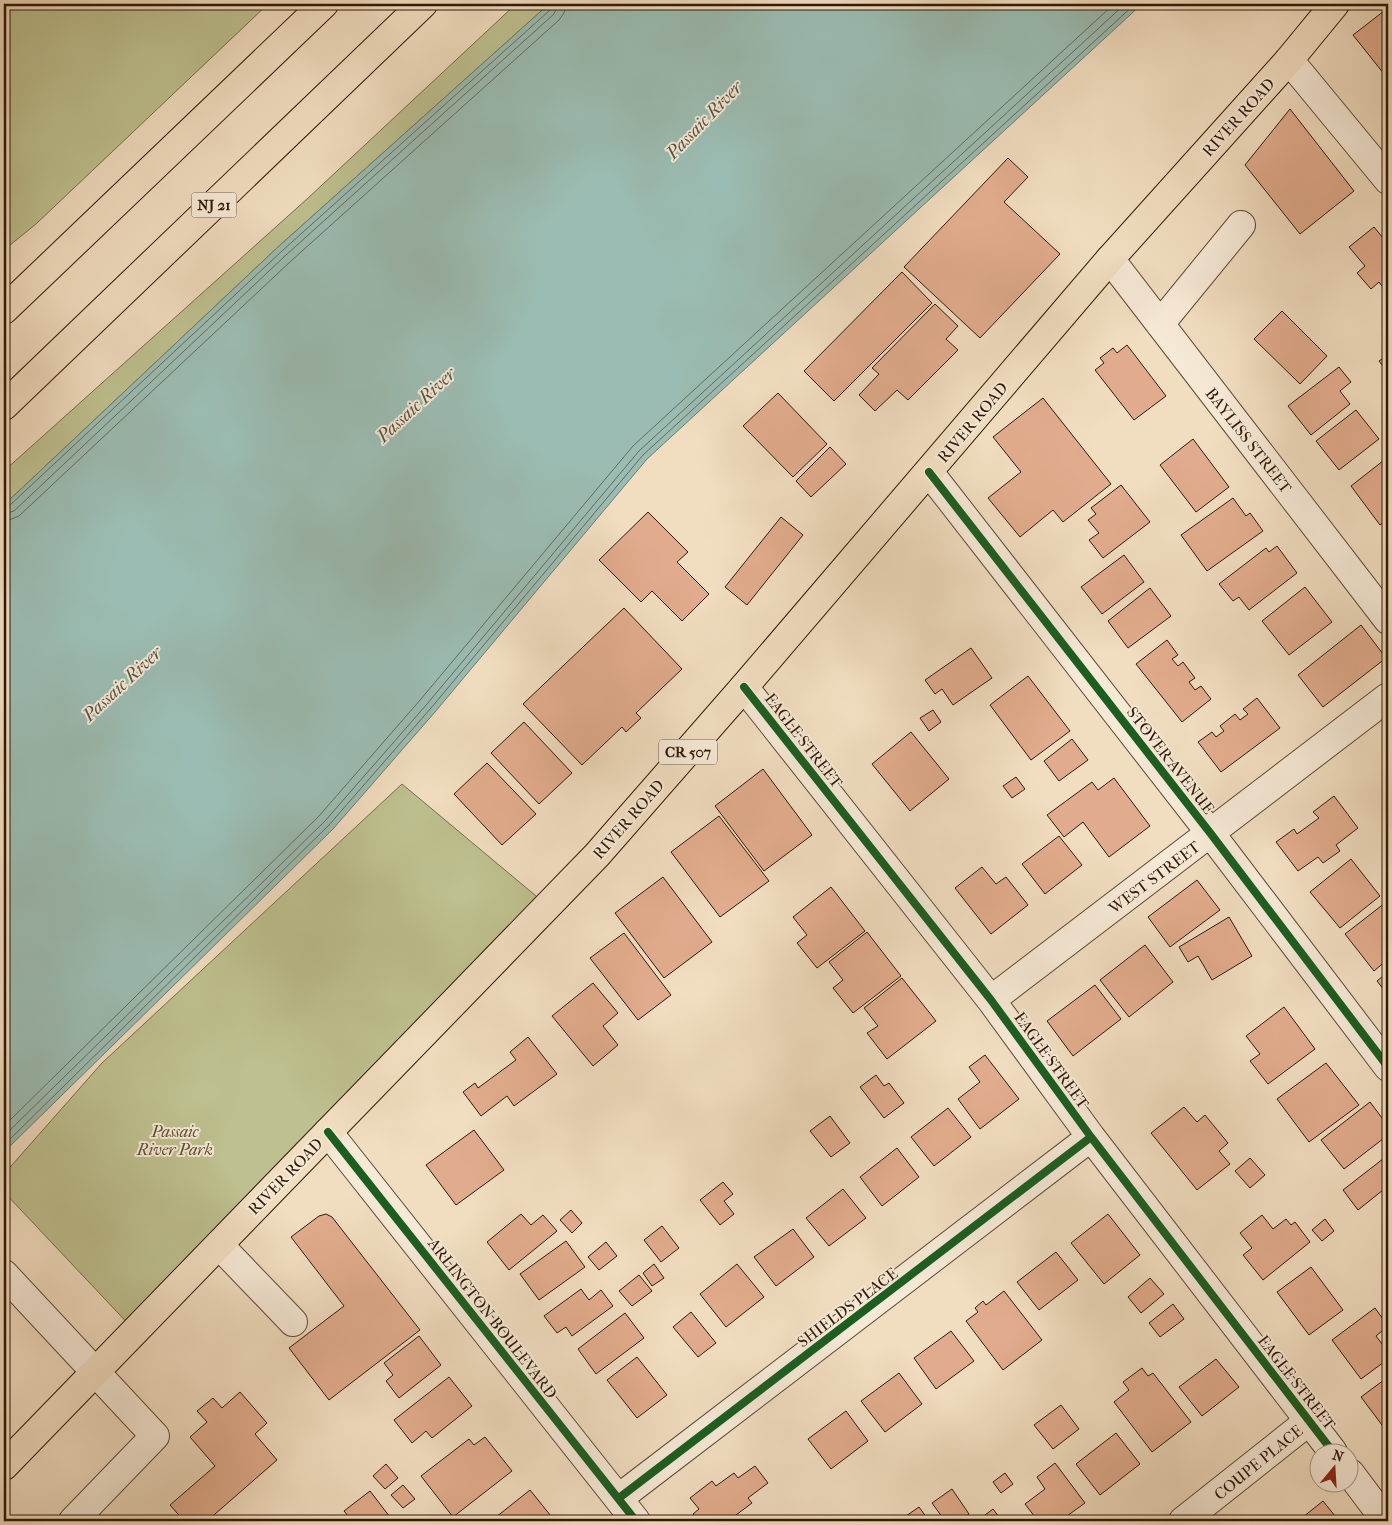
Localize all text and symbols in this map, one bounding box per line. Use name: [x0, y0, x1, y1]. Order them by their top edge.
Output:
street label: RIVER ROAD: [1198, 74, 1279, 161]
water label: Passaic River: [661, 76, 748, 164]
road number: NJ 21: [192, 192, 236, 218]
water label: Passaic River: [372, 362, 462, 448]
street label: RIVER ROAD: [933, 378, 1012, 466]
street label: BAYLISS STREET: [1202, 384, 1296, 497]
water label: Passaic River: [78, 641, 168, 727]
street label: EAGLE STREET: [761, 689, 847, 792]
street label: STOVER AVENUE: [1123, 703, 1218, 818]
road number: CR 507: [659, 740, 717, 764]
street label: RIVER ROAD: [589, 776, 668, 863]
street label: WEST STREET: [1104, 837, 1204, 918]
street label: EAGLE STREET: [1010, 1008, 1093, 1113]
park label: Passaic River Park: [136, 1122, 213, 1159]
street label: RIVER ROAD: [244, 1134, 327, 1219]
street label: ARLINGTON BOULEVARD: [423, 1234, 561, 1402]
street label: SHIELDS PLACE: [793, 1263, 901, 1351]
street label: EAGLE STREET: [1254, 1331, 1340, 1434]
street label: COUPE PLACE: [1210, 1421, 1307, 1504]
north arrow: [1310, 1442, 1360, 1492]
text: N: [1330, 1446, 1346, 1466]

